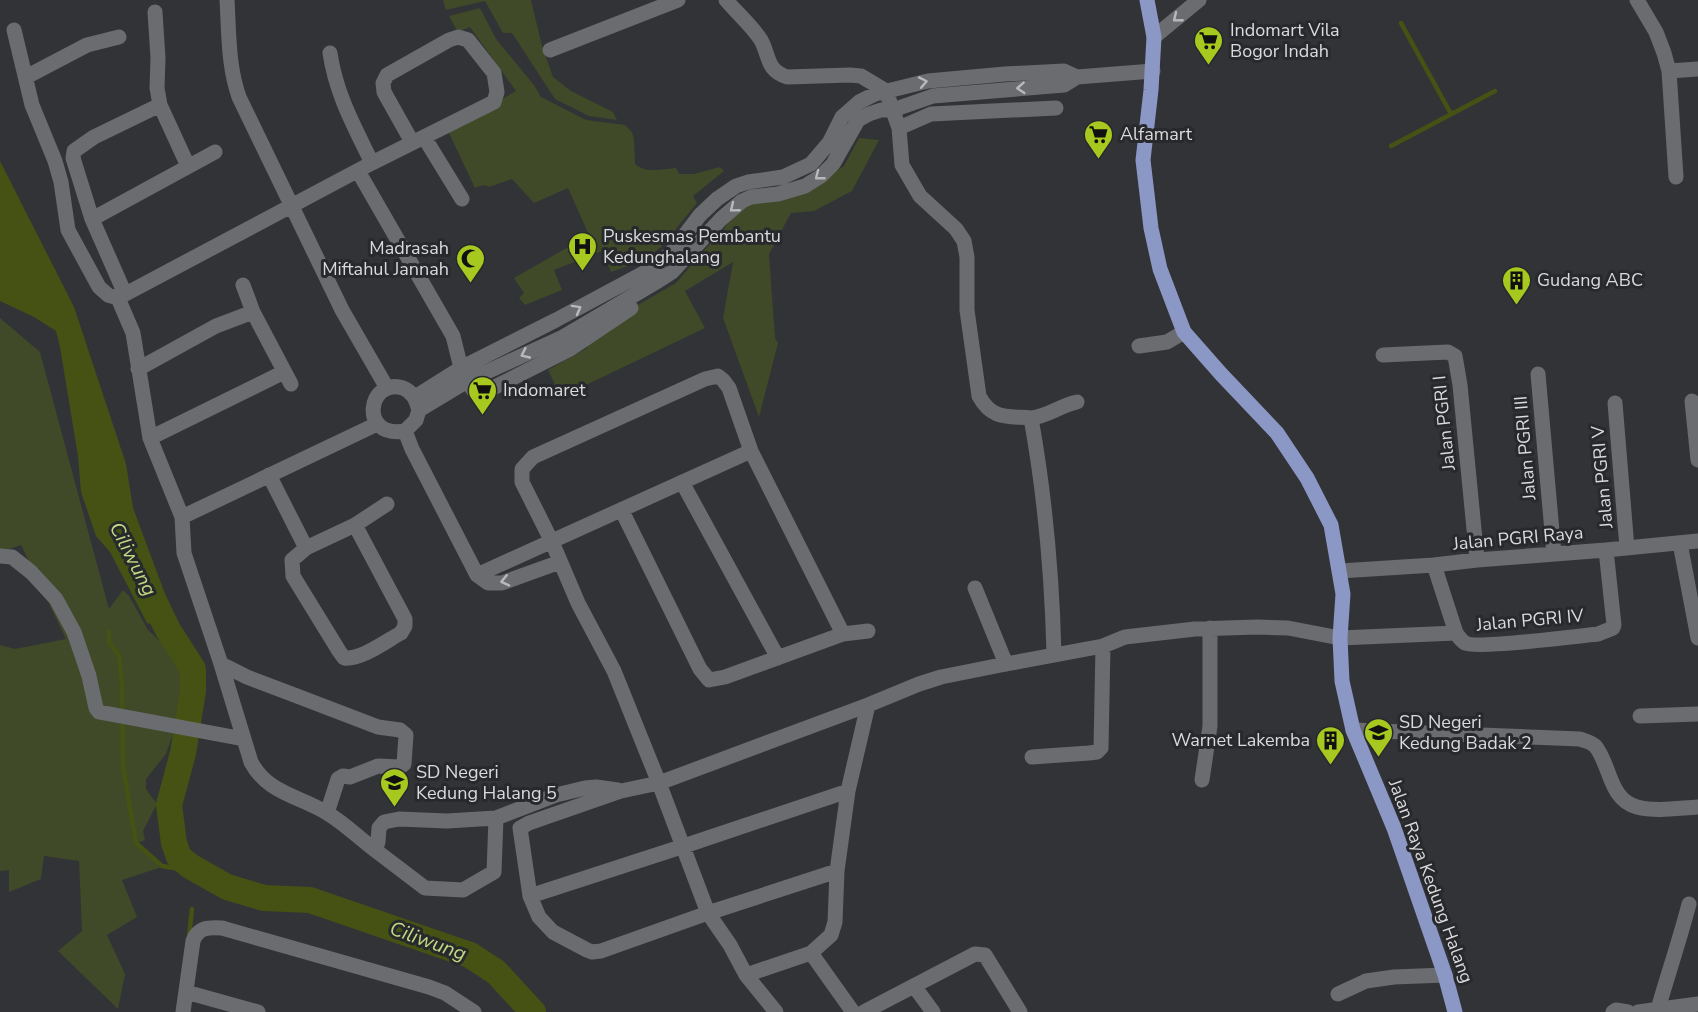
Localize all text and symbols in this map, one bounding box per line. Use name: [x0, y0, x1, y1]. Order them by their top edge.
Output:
one-way arrow: [1172, 11, 1183, 22]
place label: Indomart Vila Bogor Indah: [1230, 18, 1340, 63]
supermarket icon: Indomart Vila Bogor Indah: [1193, 24, 1225, 66]
one-way arrow: [918, 76, 928, 89]
one-way arrow: [1016, 81, 1025, 94]
supermarket icon: Alfamart: [1083, 118, 1115, 160]
place label: Alfamart: [1120, 122, 1193, 146]
one-way arrow: [814, 169, 825, 180]
one-way arrow: [730, 201, 741, 212]
place label: Puskesmas Pembantu Kedunghalang: [603, 224, 781, 269]
hospital icon: Puskesmas Pembantu Kedunghalang: [566, 230, 598, 272]
place label: Madrasah Miftahul Jannah: [322, 236, 449, 281]
mosque icon: Madrasah Miftahul Jannah: [454, 242, 486, 284]
building icon: Gudang ABC: [1500, 264, 1532, 306]
place label: Gudang ABC: [1537, 268, 1643, 292]
one-way arrow: [571, 305, 581, 316]
one-way arrow: [521, 347, 532, 359]
supermarket icon: Indomaret: [466, 374, 498, 416]
street label: Jalan PGRI I: [1427, 374, 1461, 473]
place label: Indomaret: [503, 378, 586, 402]
street label: Jalan PGRI III: [1508, 395, 1542, 502]
street label: Jalan PGRI V: [1586, 424, 1619, 530]
water label: Ciliwung: [103, 517, 163, 601]
street label: Jalan PGRI Raya: [1451, 520, 1584, 556]
one-way arrow: [500, 573, 510, 586]
street label: Jalan PGRI IV: [1474, 603, 1585, 637]
place label: SD Negeri Kedung Badak 2: [1399, 710, 1532, 755]
school or university icon: SD Negeri Kedung Badak 2: [1362, 716, 1394, 758]
building icon: Warnet Lakemba: [1315, 724, 1347, 766]
place label: Warnet Lakemba: [1171, 728, 1310, 752]
place label: SD Negeri Kedung Halang 5: [416, 760, 557, 805]
school or university icon: SD Negeri Kedung Halang 5: [379, 766, 411, 808]
street label: Jalan Raya Kedung Halang: [1383, 775, 1479, 986]
water label: Ciliwung: [386, 915, 470, 967]

